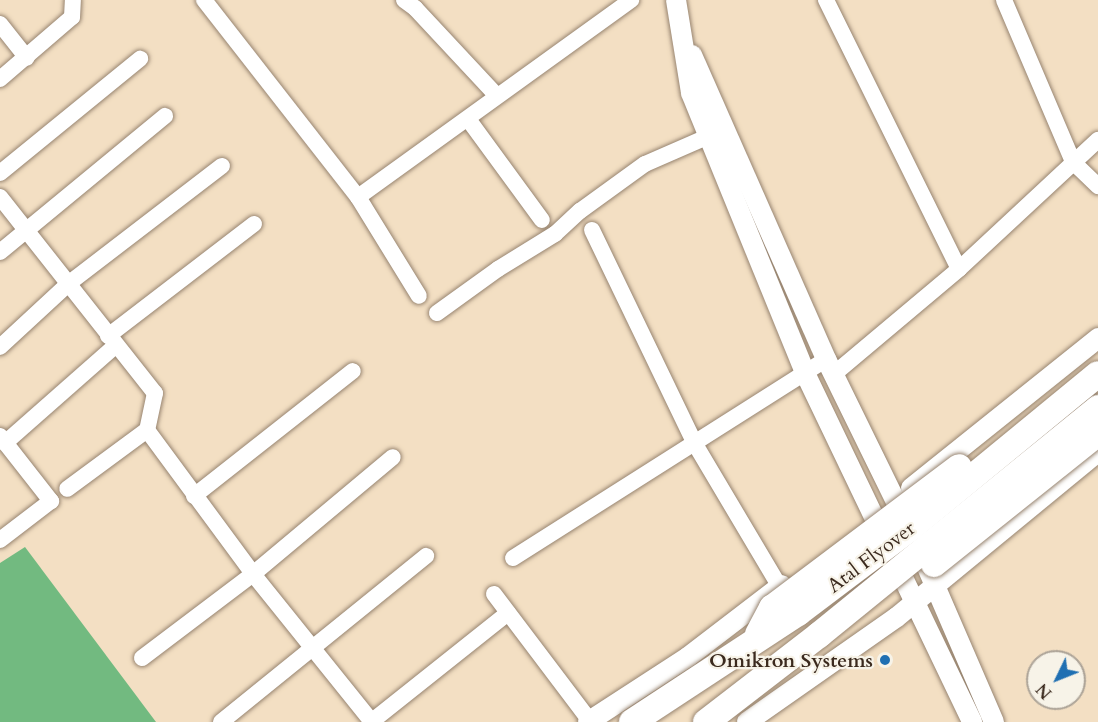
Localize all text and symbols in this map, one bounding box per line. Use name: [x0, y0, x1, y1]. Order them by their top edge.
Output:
street label: Atal Flyover: [822, 516, 920, 598]
place label: Omikron Systems: [709, 648, 873, 672]
north arrow: [1026, 650, 1086, 710]
marker: Omikron Systems: [878, 653, 892, 667]
text: N: [1032, 678, 1057, 703]

